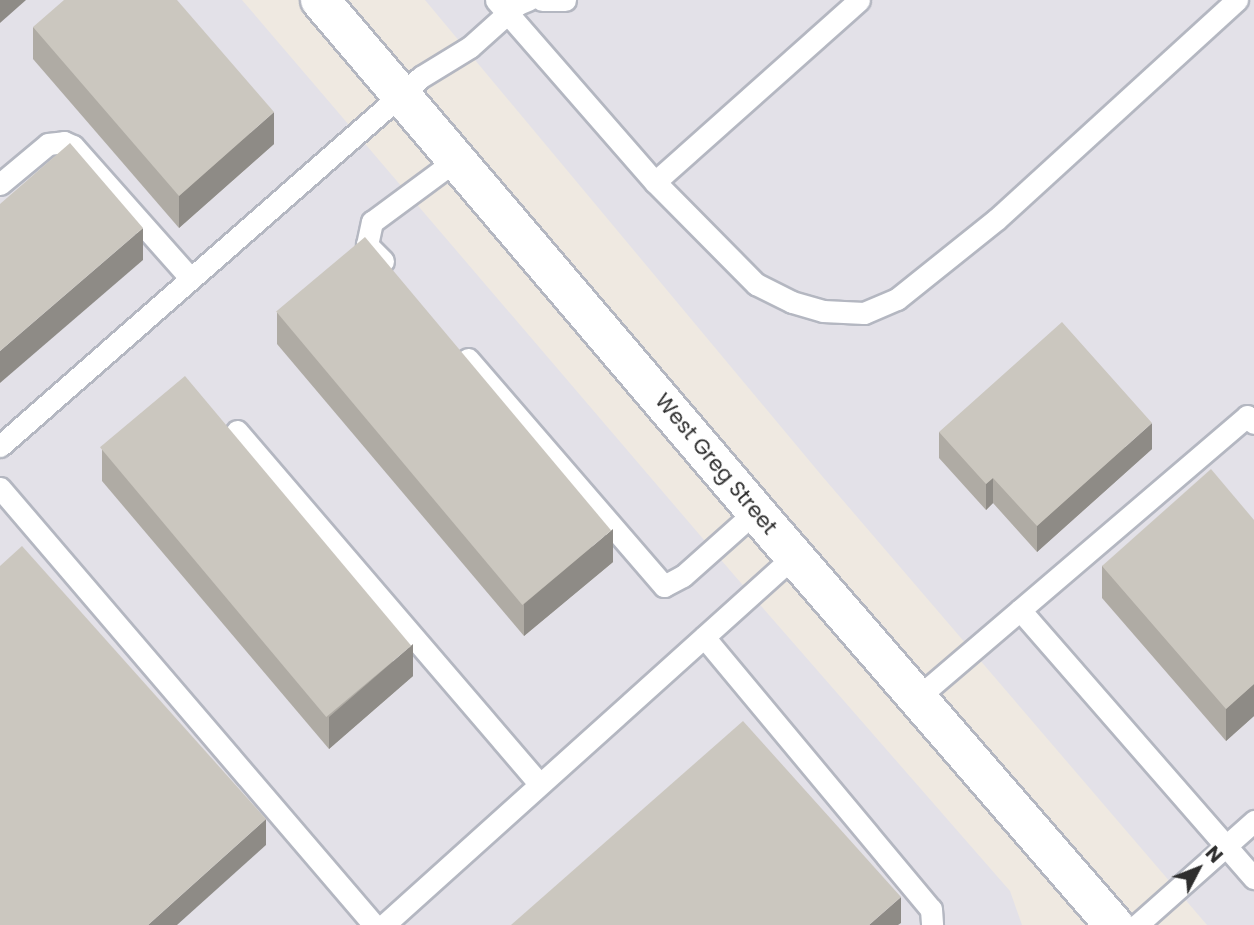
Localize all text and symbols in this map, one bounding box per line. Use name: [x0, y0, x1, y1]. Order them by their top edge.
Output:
street label: West Greg Street: [650, 388, 782, 540]
north arrow: [1163, 834, 1233, 904]
text: N: [1199, 840, 1229, 869]

